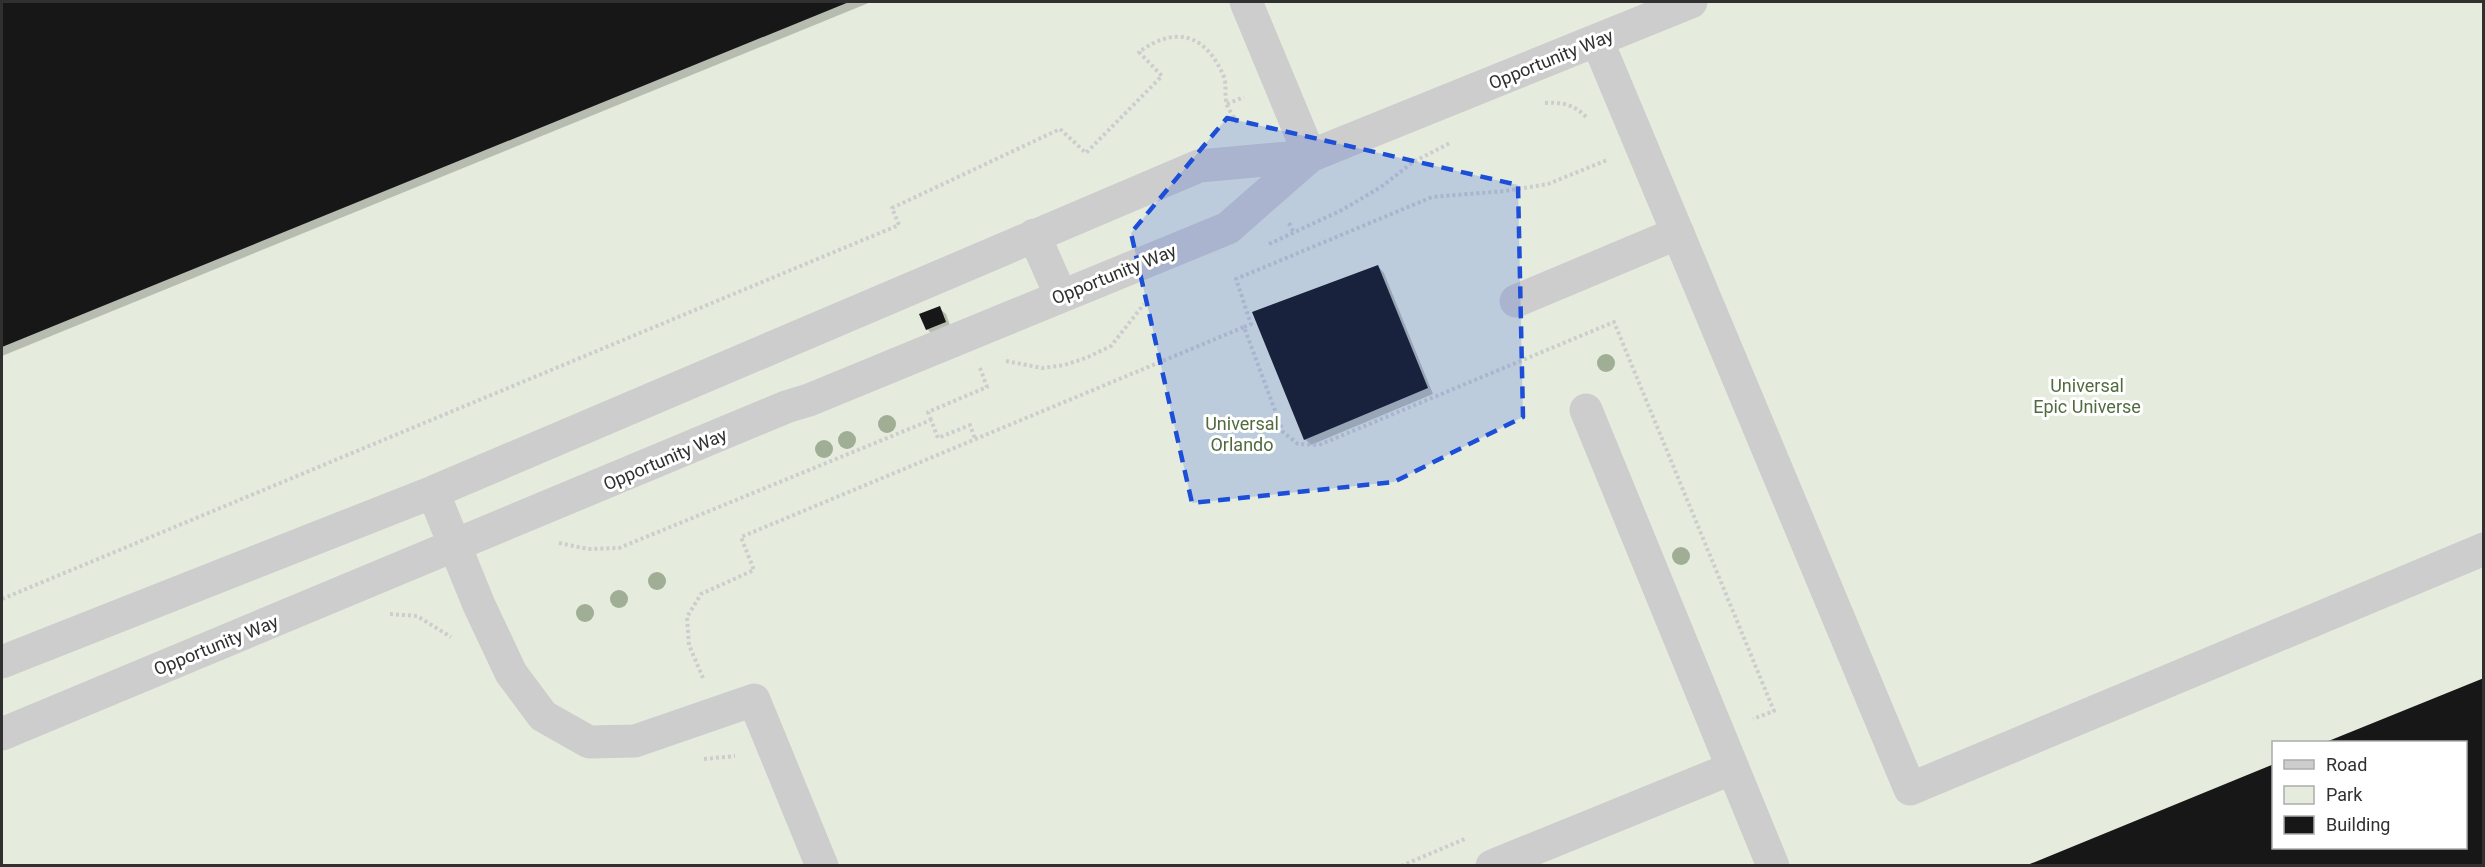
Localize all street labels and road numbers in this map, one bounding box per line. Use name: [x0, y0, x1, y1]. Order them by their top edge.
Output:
street label: Opportunity Way: [1486, 24, 1617, 94]
street label: Opportunity Way: [1049, 239, 1180, 309]
street label: Opportunity Way: [600, 423, 730, 495]
street label: Opportunity Way: [151, 610, 282, 680]

